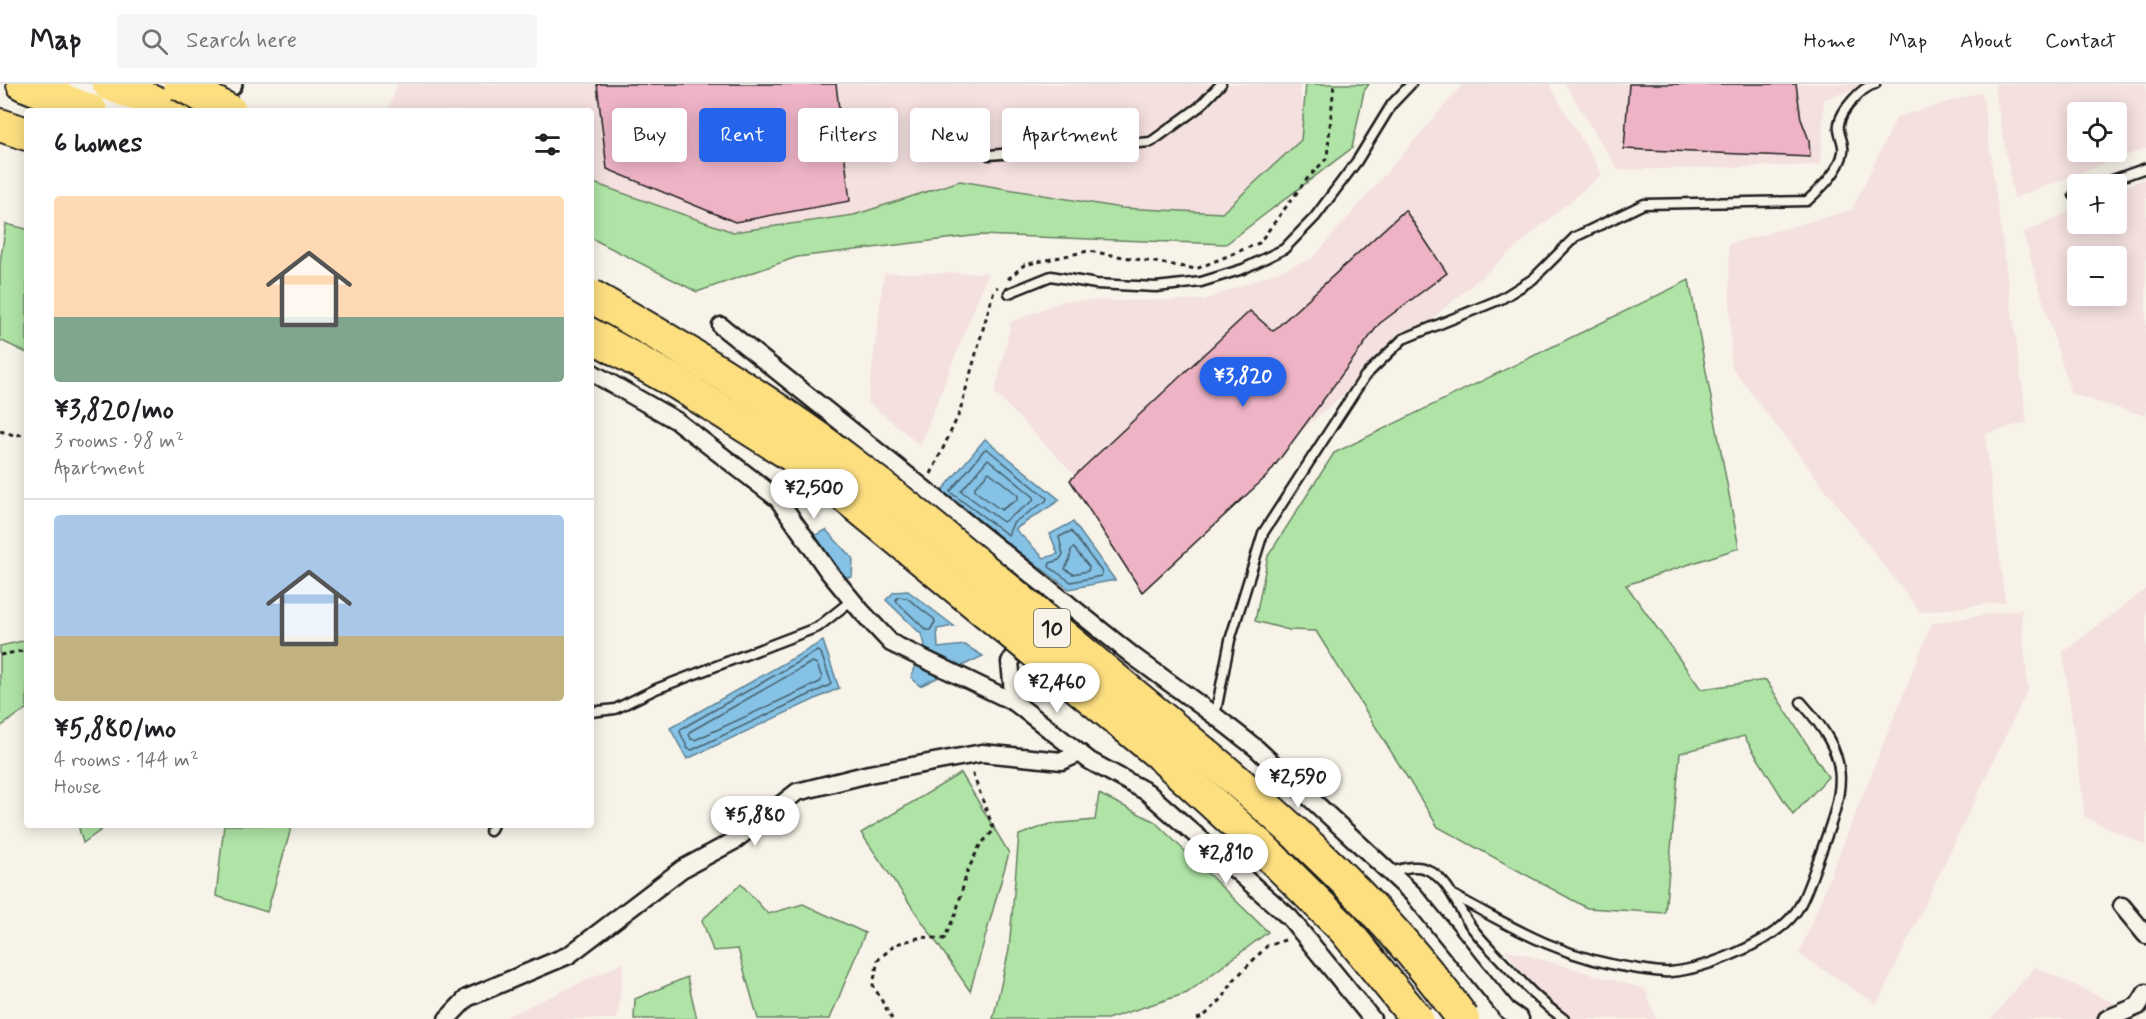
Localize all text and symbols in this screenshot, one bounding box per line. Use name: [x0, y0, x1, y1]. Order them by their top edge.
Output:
search box: [117, 14, 537, 68]
text: Map: [30, 23, 81, 60]
icon: search: [138, 25, 171, 58]
text: Search here: [186, 27, 297, 55]
text: Home: [1804, 27, 1856, 55]
text: Map: [1889, 27, 1927, 55]
text: About: [1960, 27, 2012, 55]
text: Contact: [2045, 27, 2116, 55]
map controls: [2067, 102, 2127, 306]
button: locate: [2067, 102, 2127, 162]
chip: Buy: [612, 108, 687, 162]
chip: Rent: [699, 108, 786, 162]
chip: Filters: [798, 108, 898, 162]
chip: New: [910, 108, 990, 162]
chip: Apartment: [1002, 108, 1139, 162]
text: 6 homes: [54, 127, 142, 161]
icon: filters: [531, 128, 564, 161]
button: +: [2067, 174, 2127, 234]
icon: home: [255, 235, 363, 343]
button: −: [2067, 246, 2127, 306]
pin: ¥3,820: [1194, 357, 1292, 408]
text: ¥3,820: [1214, 363, 1272, 390]
text: ¥3,820/mo: [54, 394, 174, 428]
text: 3 rooms · 98 m²: [54, 428, 184, 455]
text: Apartment: [54, 455, 145, 482]
pin: ¥2,500: [765, 469, 863, 520]
text: ¥2,500: [784, 475, 844, 502]
icon: home: [255, 554, 363, 662]
road number: 10: [1034, 609, 1070, 647]
pin: ¥2,460: [1008, 663, 1106, 714]
text: ¥2,460: [1028, 669, 1086, 696]
text: ¥5,880/mo: [54, 713, 176, 747]
text: 4 rooms · 144 m²: [54, 747, 199, 774]
pin: ¥2,590: [1249, 758, 1347, 809]
text: ¥2,590: [1269, 764, 1327, 791]
text: House: [54, 774, 101, 801]
pin: ¥5,880: [706, 796, 804, 847]
text: ¥5,880: [725, 802, 785, 829]
pin: ¥2,810: [1177, 834, 1275, 885]
text: ¥2,810: [1198, 840, 1254, 867]

